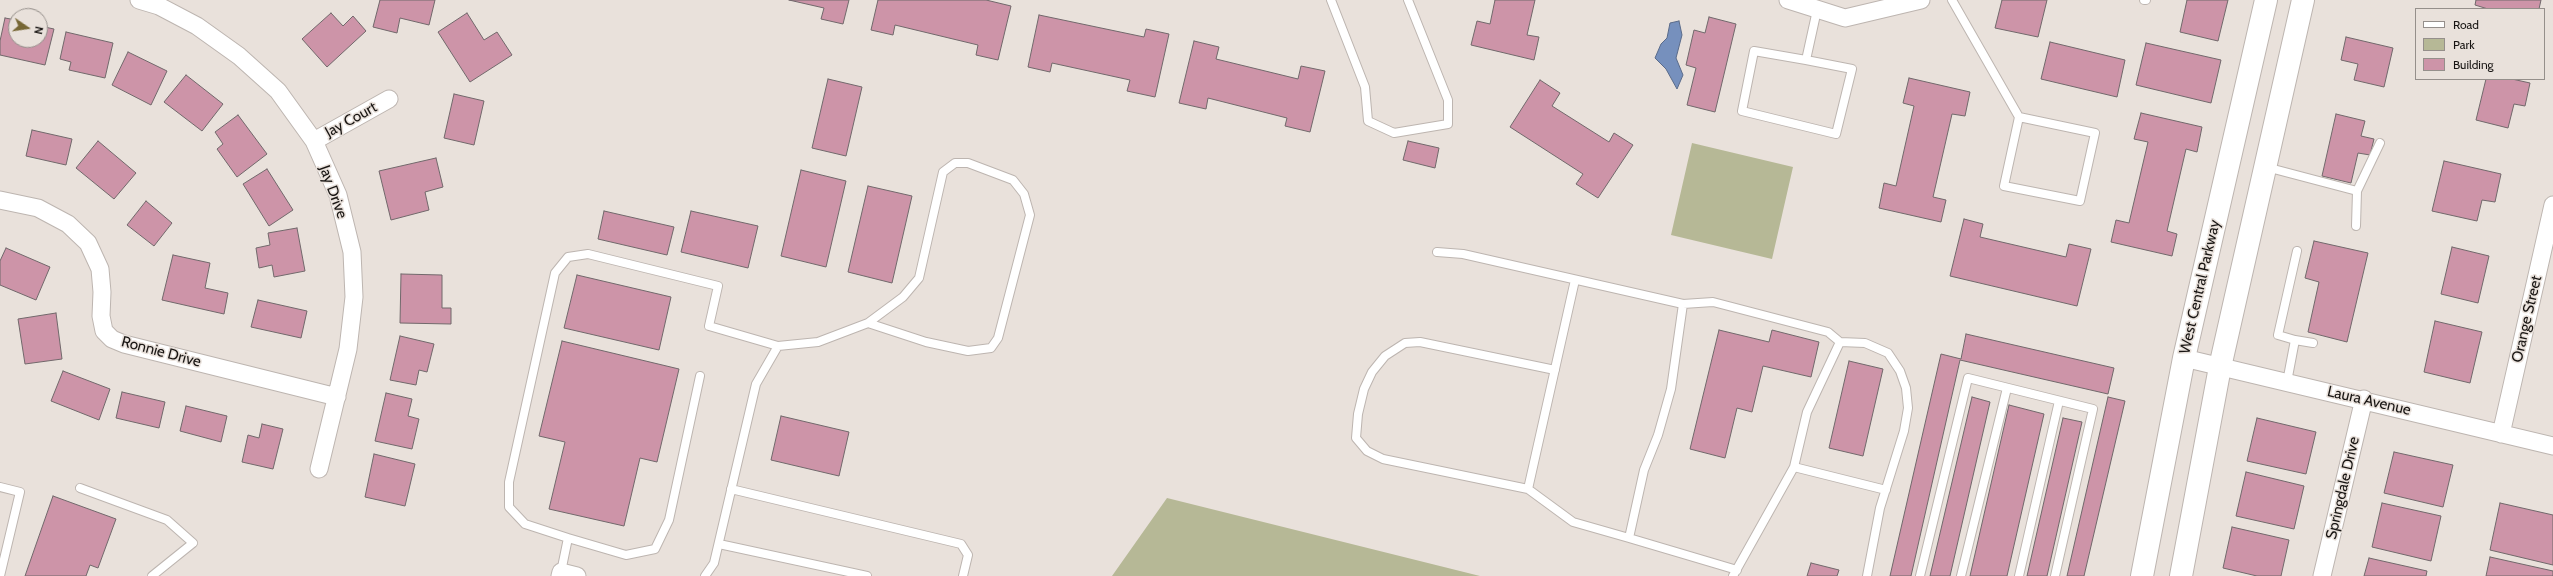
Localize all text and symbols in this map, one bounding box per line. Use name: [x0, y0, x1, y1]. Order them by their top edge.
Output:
north arrow: [8, 8, 48, 48]
legend: [2415, 8, 2545, 80]
text: Road: [2453, 17, 2479, 32]
text: N: [31, 25, 46, 36]
text: Park: [2453, 37, 2475, 52]
text: Building: [2453, 57, 2494, 72]
street label: Jay Court: [322, 98, 380, 142]
street label: Jay Drive: [315, 163, 351, 221]
street label: West Central Parkway: [2176, 218, 2224, 356]
street label: Orange Street: [2508, 274, 2546, 364]
street label: Ronnie Drive: [119, 333, 203, 371]
street label: Laura Avenue: [2325, 383, 2413, 419]
street label: Springdale Drive: [2322, 435, 2364, 541]

